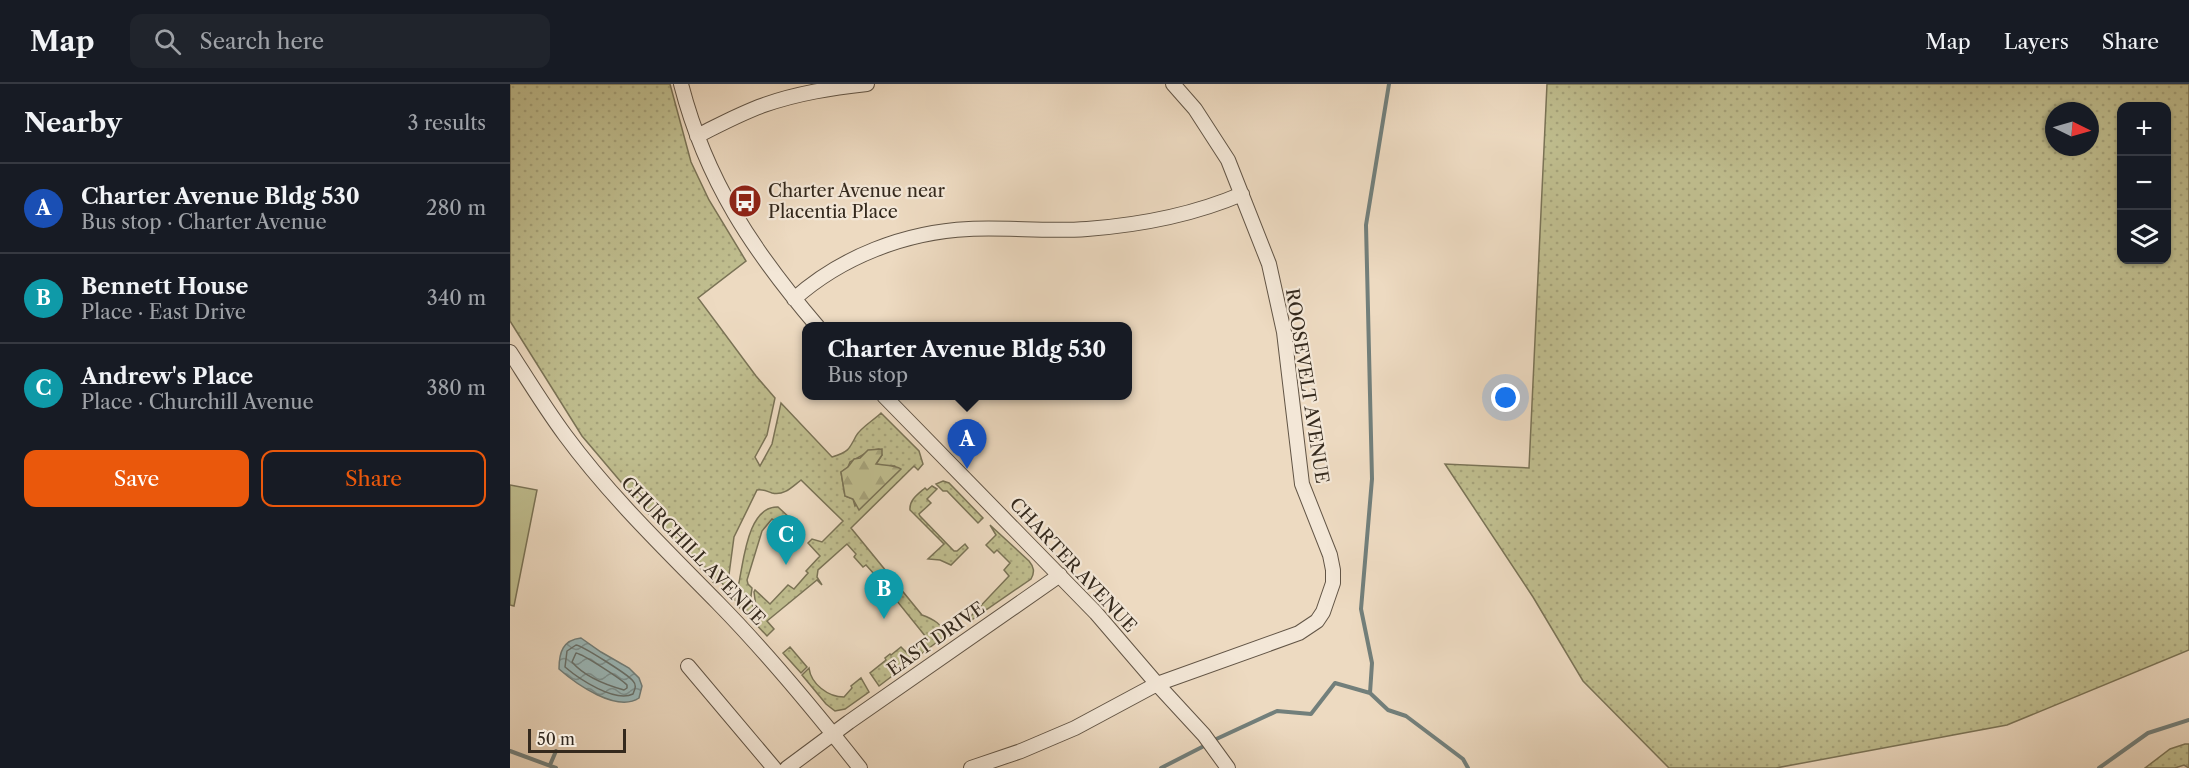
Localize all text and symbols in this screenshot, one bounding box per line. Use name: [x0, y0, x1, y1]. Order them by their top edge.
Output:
search box: [130, 14, 550, 68]
text: Map: [30, 24, 94, 58]
icon: search: [151, 25, 184, 58]
text: Search here: [199, 28, 324, 55]
text: Map: [1926, 29, 1971, 54]
text: Layers: [2004, 29, 2069, 54]
text: Share: [2102, 29, 2159, 54]
north arrow: [2045, 102, 2099, 156]
map controls: [2117, 102, 2171, 264]
button: +: [2117, 102, 2171, 156]
text: Nearby: [24, 107, 122, 139]
text: 3 results: [408, 111, 486, 135]
button: −: [2117, 156, 2171, 210]
place label: Charter Avenue near Placentia Place: [768, 180, 946, 223]
text: Charter Avenue Bldg 530: [81, 183, 360, 210]
bus stop icon: Charter Avenue near Placentia Place: [727, 183, 763, 219]
text: A: [36, 196, 51, 220]
text: 280 m: [426, 196, 486, 220]
text: Bus stop · Charter Avenue: [81, 210, 327, 234]
button: layers: [2117, 210, 2171, 264]
text: Bennett House: [81, 273, 249, 300]
text: B: [36, 286, 51, 310]
text: 340 m: [427, 286, 486, 310]
street label: ROOSEVELT AVENUE: [1281, 287, 1333, 485]
text: Place · East Drive: [81, 300, 246, 324]
popup: [802, 322, 1132, 400]
text: Charter Avenue Bldg 530: [828, 336, 1106, 363]
text: Andrew's Place: [81, 363, 253, 390]
text: Bus stop: [828, 363, 908, 387]
text: C: [35, 376, 52, 400]
text: 380 m: [427, 376, 486, 400]
your location: [1491, 383, 1520, 412]
text: Place · Churchill Avenue: [81, 390, 314, 414]
pin: A: [948, 420, 986, 469]
button: Save: [24, 450, 249, 507]
button: Share: [261, 450, 486, 507]
street label: CHURCHILL AVENUE: [616, 472, 770, 630]
street label: CHARTER AVENUE: [1005, 493, 1141, 637]
pin: C: [766, 516, 806, 565]
pin: B: [864, 570, 904, 619]
street label: EAST DRIVE: [883, 597, 989, 681]
scale bar: [528, 726, 626, 754]
text: 50 m: [537, 729, 575, 749]

